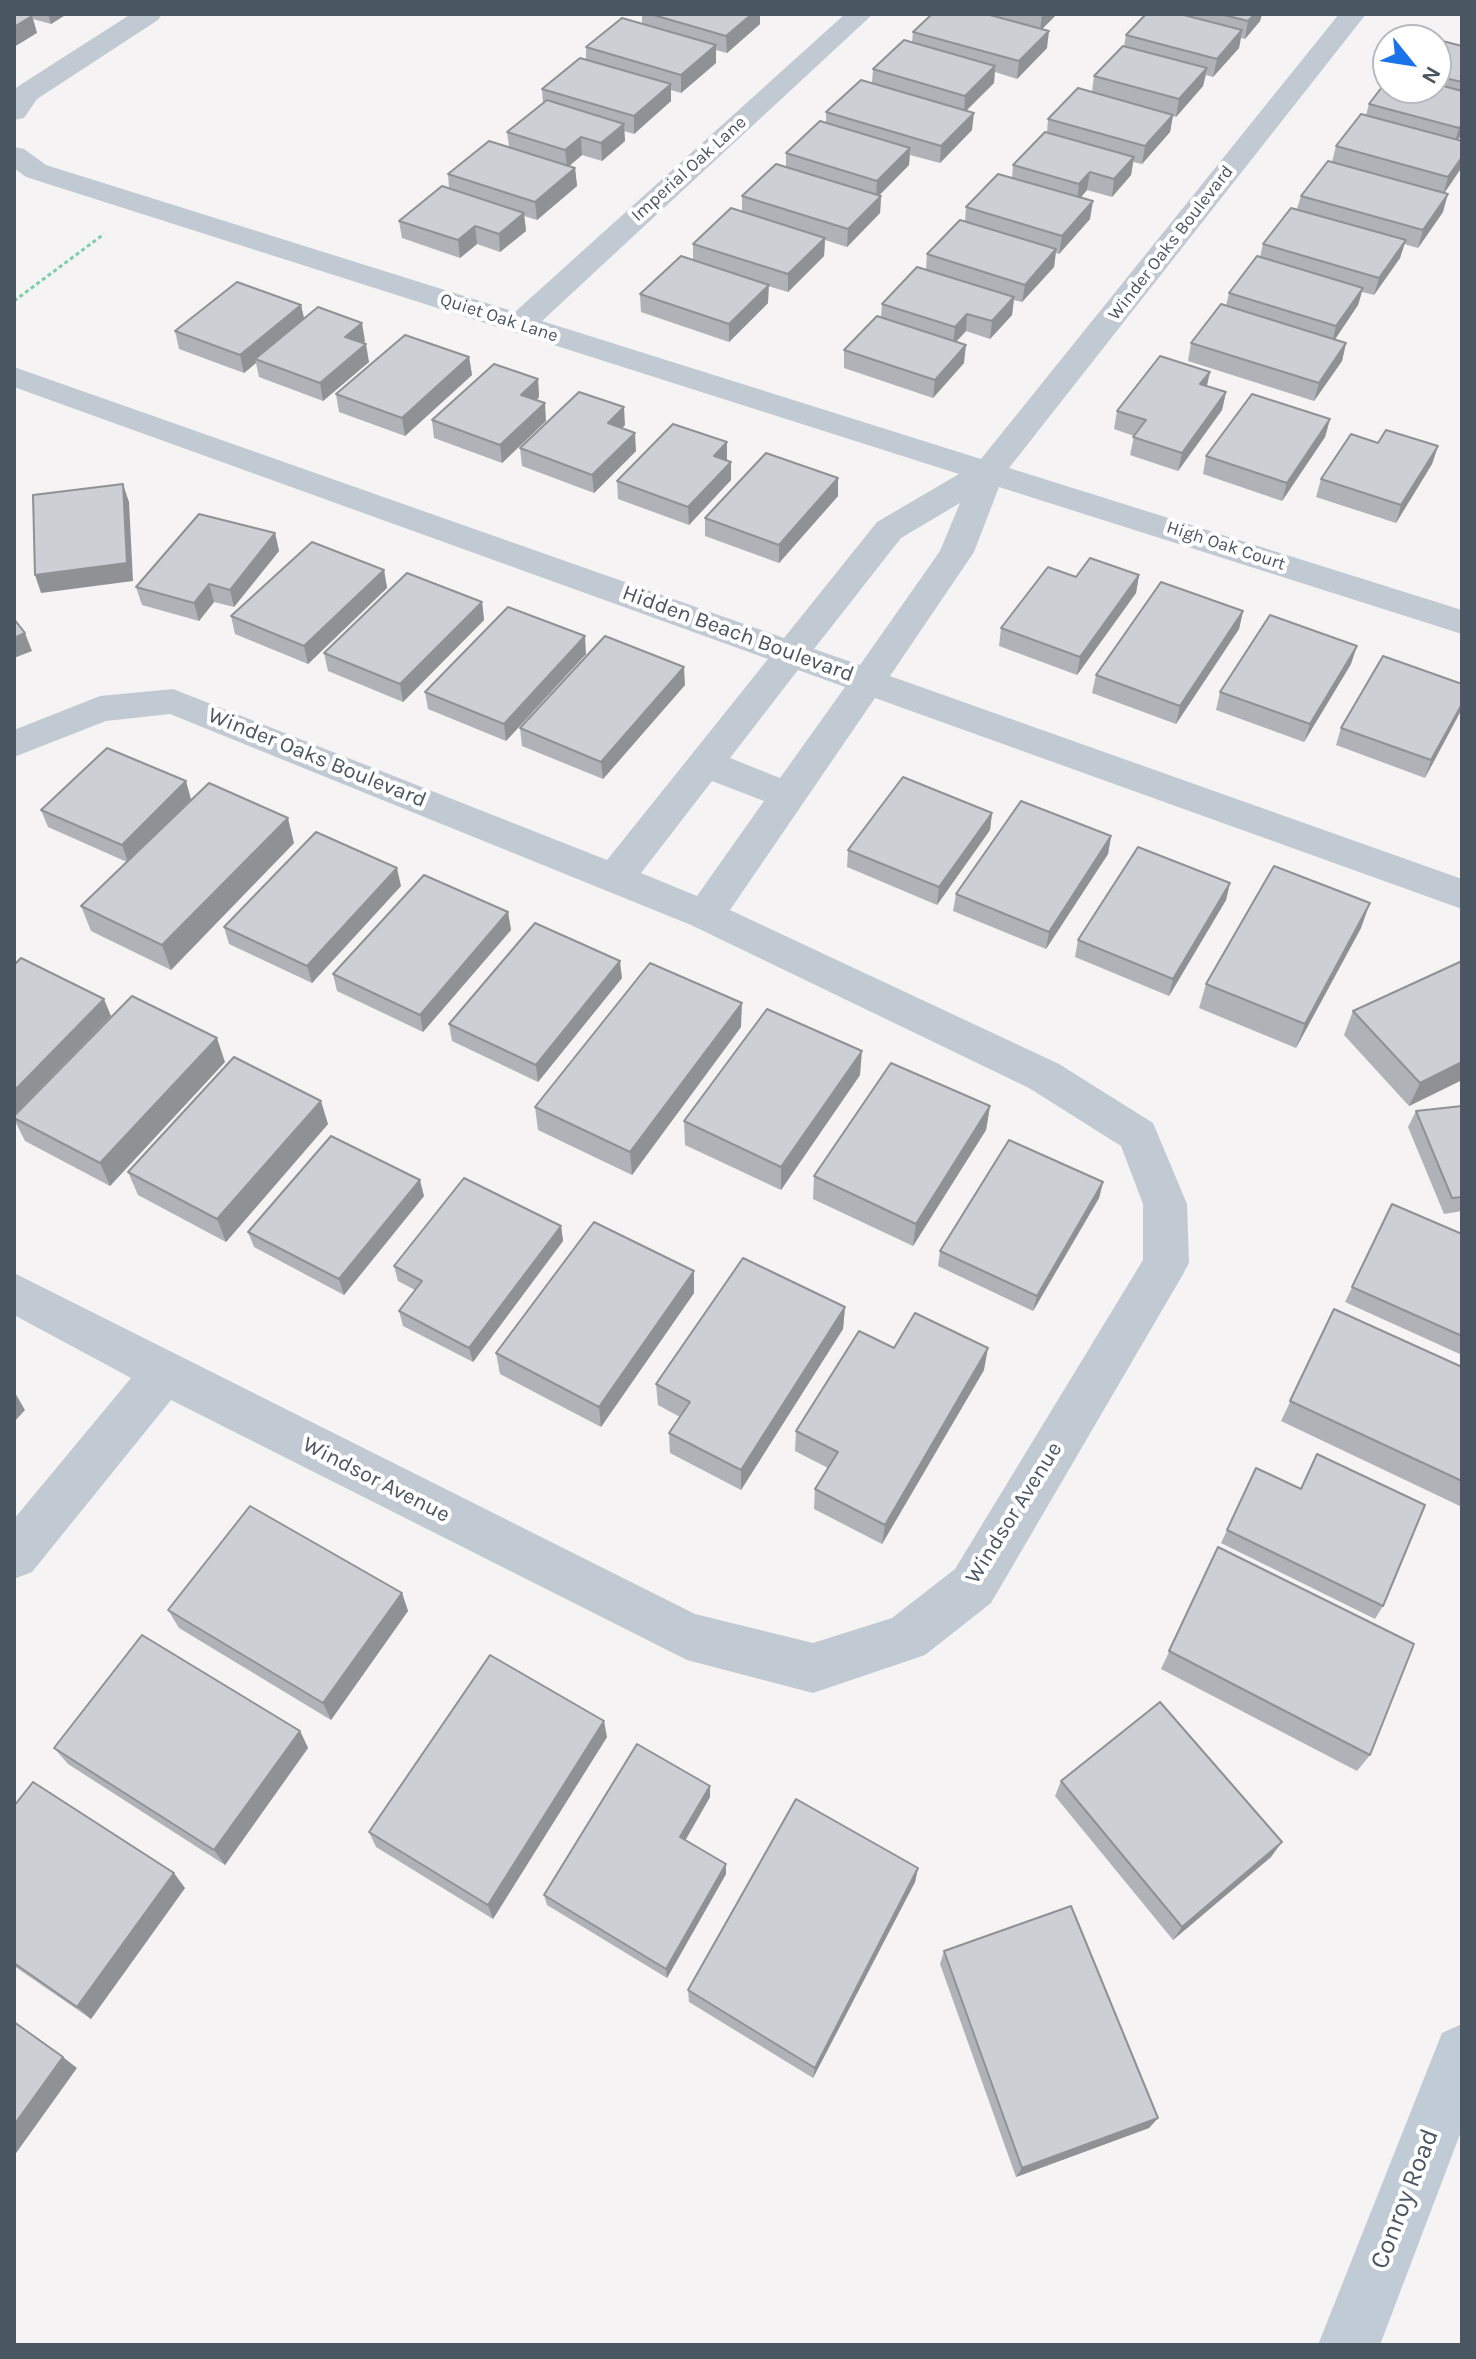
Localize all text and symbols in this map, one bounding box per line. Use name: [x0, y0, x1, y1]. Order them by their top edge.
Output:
north arrow: [1372, 24, 1452, 104]
text: N: [1416, 62, 1446, 88]
street label: Imperial Oak Lane: [627, 112, 751, 226]
street label: Winder Oaks Boulevard: [1104, 161, 1238, 325]
street label: Quiet Oak Lane: [437, 289, 561, 347]
street label: High Oak Court: [1164, 517, 1288, 575]
street label: Hidden Beach Boulevard: [619, 580, 857, 688]
street label: Winder Oaks Boulevard: [204, 702, 430, 814]
street label: Windsor Avenue: [298, 1432, 454, 1528]
street label: Windsor Avenue: [960, 1437, 1068, 1589]
street label: Conroy Road: [1364, 2125, 1446, 2273]

